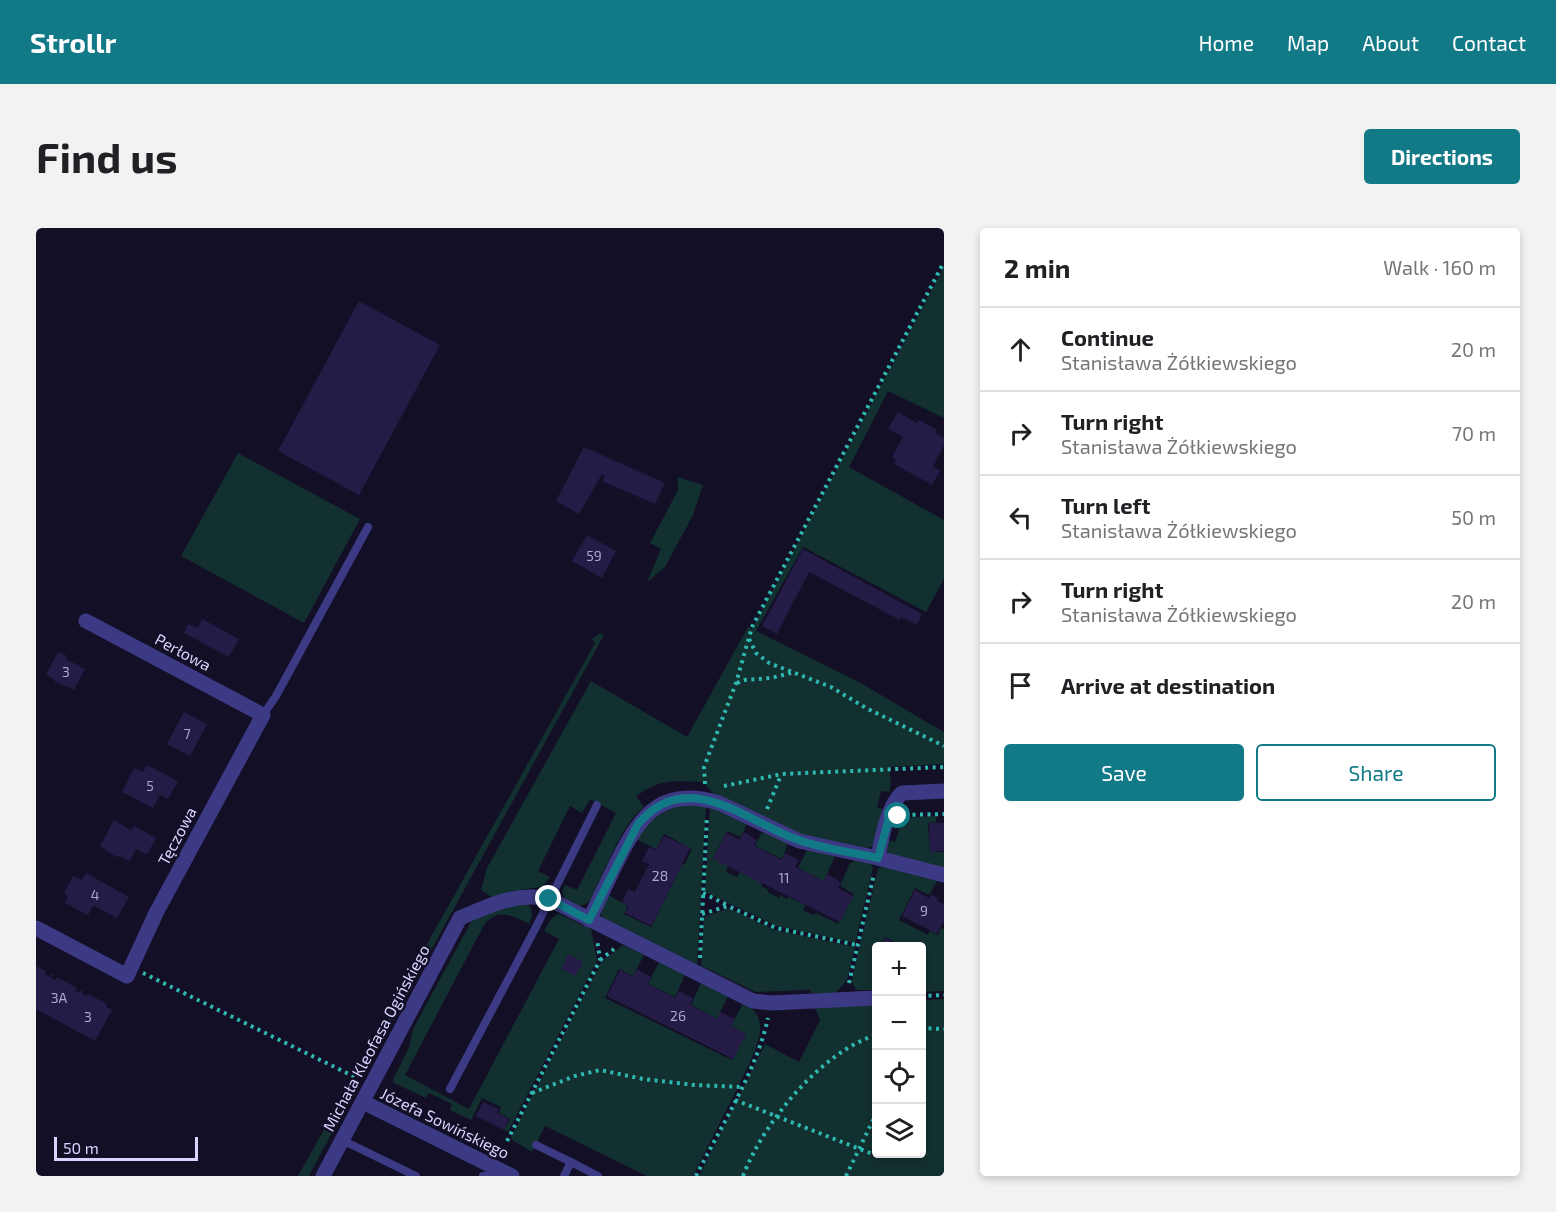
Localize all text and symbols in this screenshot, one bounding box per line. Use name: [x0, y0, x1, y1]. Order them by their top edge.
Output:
text: Strollr: [30, 25, 116, 59]
text: Home: [1198, 30, 1254, 55]
text: Map: [1287, 30, 1329, 55]
text: About: [1362, 30, 1419, 55]
text: Contact: [1452, 30, 1526, 55]
button: Directions: [1364, 129, 1520, 184]
text: Find us: [36, 131, 178, 181]
text: 2 min: [1004, 252, 1070, 283]
text: Walk · 160 m: [1383, 255, 1496, 279]
text: Continue: [1061, 324, 1154, 350]
icon: ahead: [1004, 333, 1037, 366]
text: 20 m: [1451, 337, 1496, 361]
text: Stanisława Żółkiewskiego: [1061, 350, 1297, 374]
text: Turn right: [1061, 408, 1163, 434]
icon: right: [1004, 417, 1037, 450]
text: 70 m: [1452, 421, 1496, 445]
text: Stanisława Żółkiewskiego: [1061, 434, 1297, 458]
text: Turn left: [1061, 492, 1150, 518]
icon: left: [1004, 501, 1037, 534]
text: 50 m: [1451, 505, 1496, 529]
text: Stanisława Żółkiewskiego: [1061, 518, 1297, 542]
house number: 59: [586, 547, 602, 564]
text: Turn right: [1061, 576, 1163, 602]
icon: right: [1004, 585, 1037, 618]
text: 20 m: [1451, 589, 1496, 613]
text: Stanisława Żółkiewskiego: [1061, 602, 1297, 626]
street label: Perłowa: [152, 629, 214, 674]
house number: 3: [62, 663, 70, 680]
icon: arrive: [1004, 669, 1037, 702]
text: Arrive at destination: [1061, 672, 1275, 698]
house number: 7: [183, 725, 191, 742]
button: Save: [1004, 744, 1244, 801]
button: Share: [1256, 744, 1496, 801]
house number: 5: [146, 777, 154, 794]
route start: [884, 802, 910, 828]
street label: Tęczowa: [153, 803, 200, 868]
house number: 28: [652, 867, 668, 884]
house number: 11: [778, 869, 790, 886]
route end: [535, 885, 561, 911]
house number: 4: [91, 886, 99, 903]
house number: 9: [920, 902, 928, 919]
street label: Michała Kleofasa Ogińskiego: [318, 941, 433, 1134]
map controls: [872, 942, 926, 1158]
button: +: [872, 942, 926, 996]
house number: 3A: [51, 989, 68, 1006]
button: −: [872, 996, 926, 1050]
house number: 26: [670, 1007, 686, 1024]
house number: 3: [84, 1008, 92, 1025]
button: locate: [872, 1050, 926, 1104]
street label: Józefa Sowińskiego: [378, 1083, 513, 1162]
button: layers: [872, 1104, 926, 1158]
scale bar: [54, 1134, 198, 1162]
text: 50 m: [63, 1138, 99, 1157]

